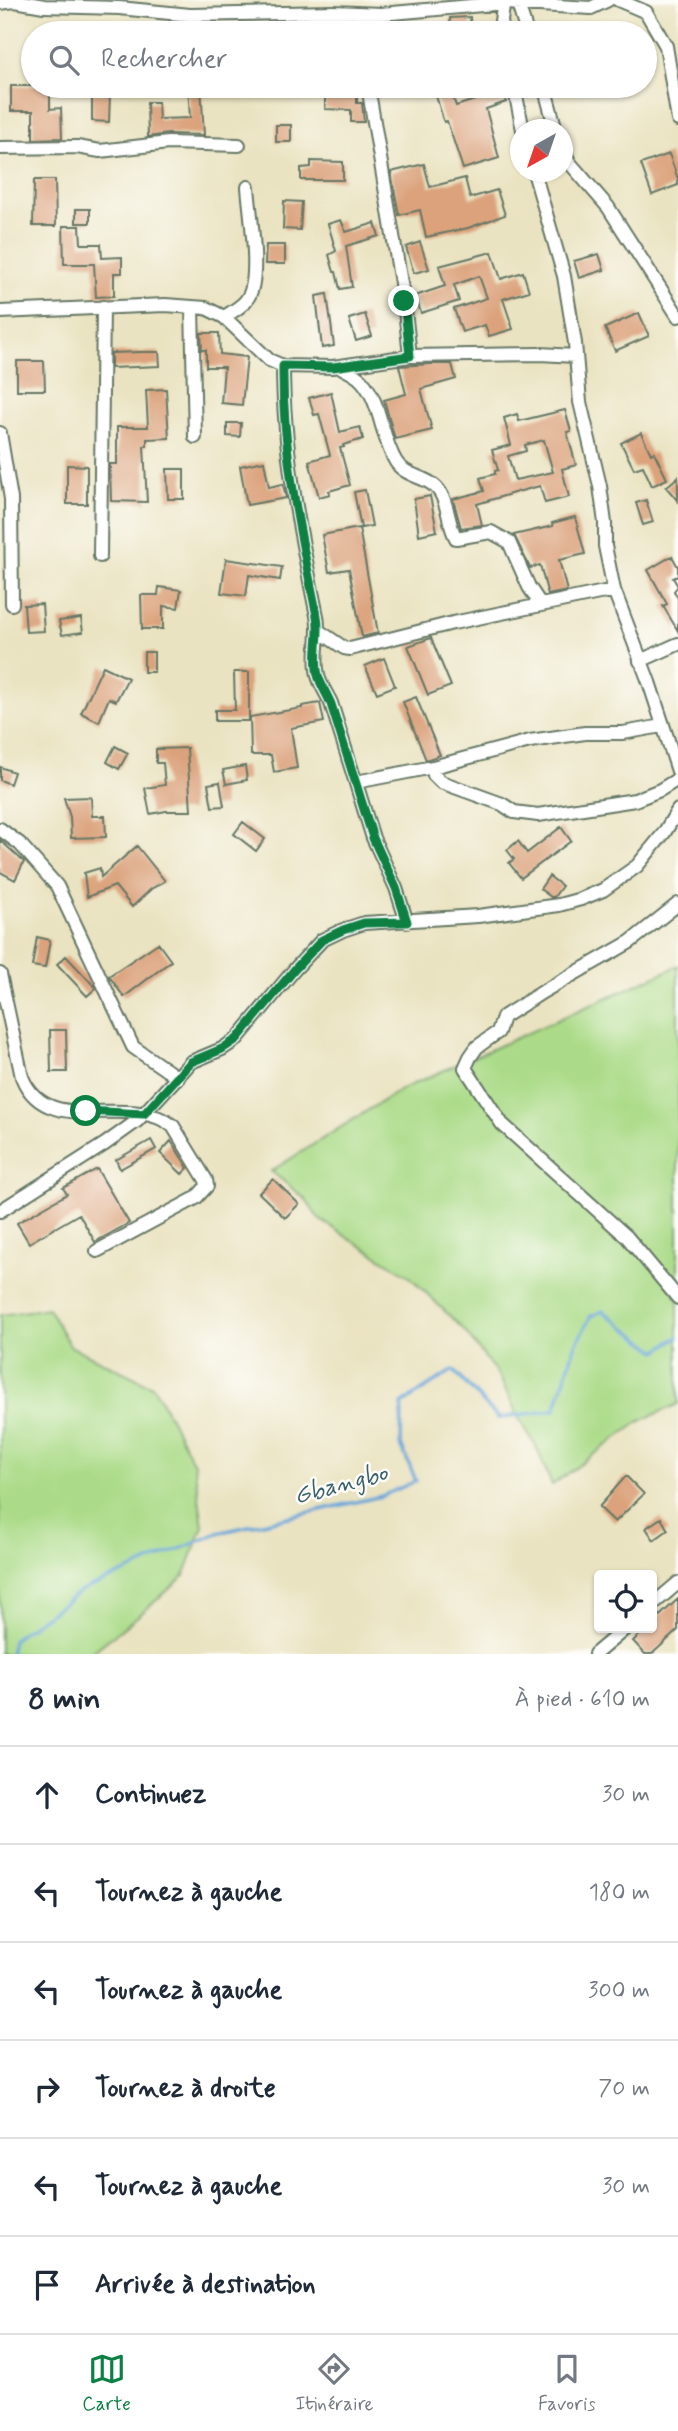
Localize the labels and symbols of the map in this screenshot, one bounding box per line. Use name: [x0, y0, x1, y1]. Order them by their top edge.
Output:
north arrow: [510, 119, 573, 182]
route end: [388, 285, 419, 316]
route start: [70, 1095, 101, 1126]
water label: Gbangbo: [291, 1457, 392, 1512]

